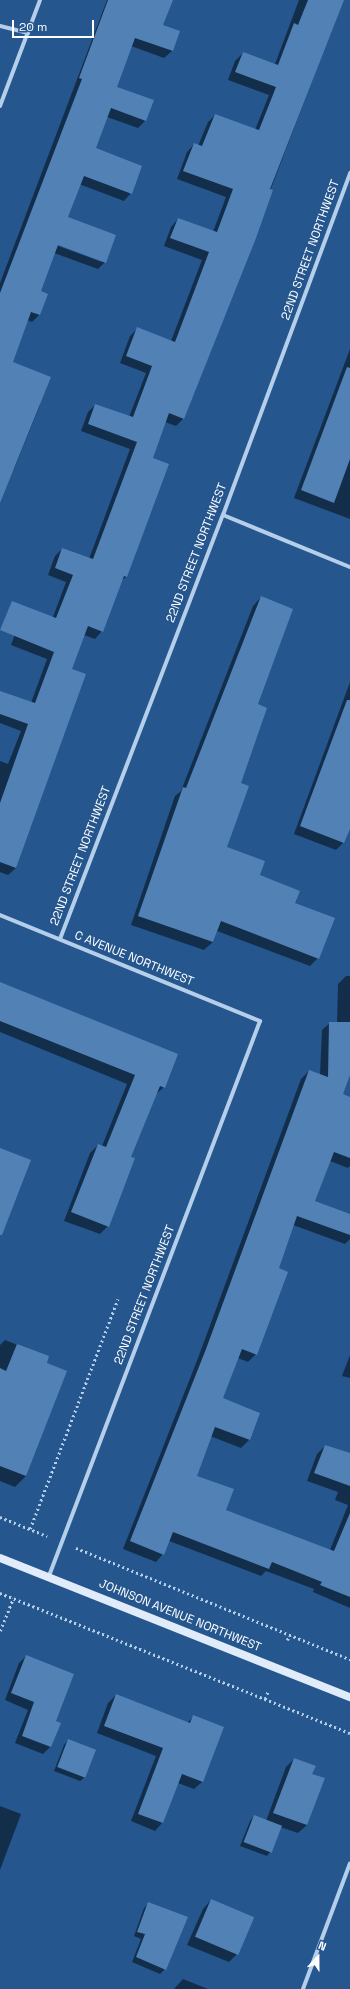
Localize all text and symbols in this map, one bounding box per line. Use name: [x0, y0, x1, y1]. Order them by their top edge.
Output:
scale bar: [14, 12, 96, 38]
text: 20 m: [19, 19, 47, 35]
street label: 22ND STREET NORTHWEST: [279, 178, 343, 322]
street label: 22ND STREET NORTHWEST: [164, 481, 230, 625]
street label: 22ND STREET NORTHWEST: [48, 784, 114, 928]
street label: C AVENUE NORTHWEST: [72, 928, 196, 990]
street label: 22ND STREET NORTHWEST: [112, 1223, 178, 1367]
street label: JOHNSON AVENUE NORTHWEST: [97, 1577, 263, 1655]
north arrow: [298, 1937, 338, 1977]
text: N: [316, 1938, 328, 1954]

